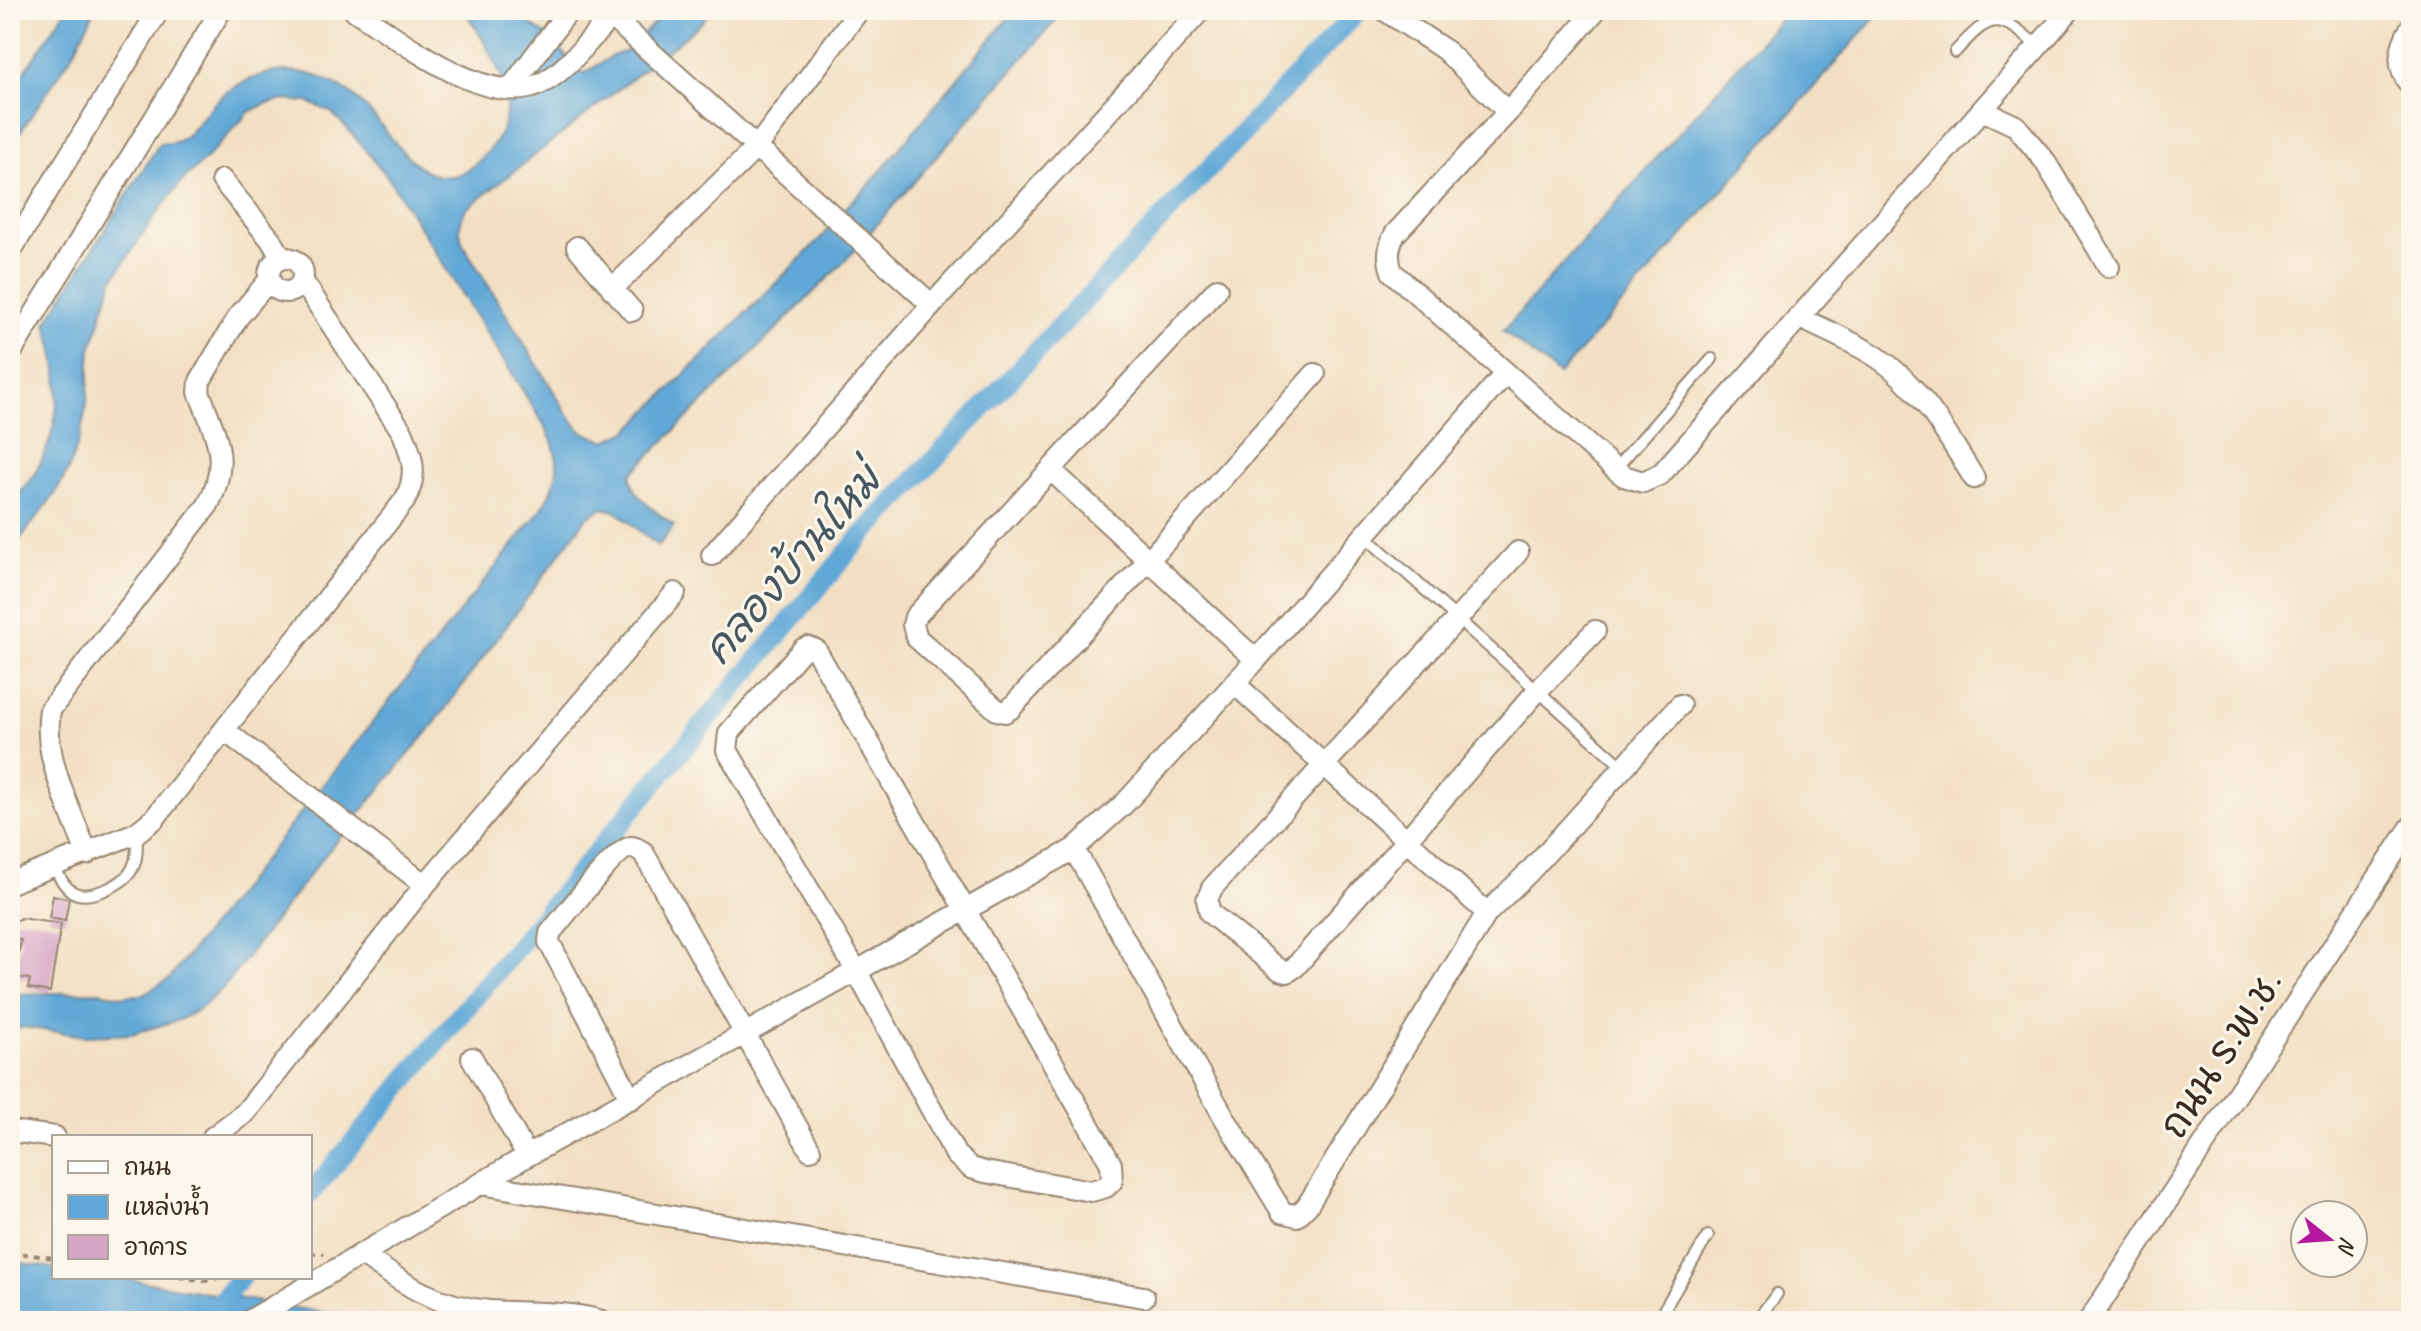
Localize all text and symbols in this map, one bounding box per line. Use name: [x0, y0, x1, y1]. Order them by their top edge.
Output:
water label: คลองบ้านใหม่: [690, 448, 898, 675]
street label: ถนน ร.พ.ช.: [2148, 962, 2293, 1147]
legend: [52, 1135, 312, 1279]
text: ถนน: [124, 1152, 171, 1182]
text: แหล่งน้ำ: [124, 1184, 210, 1222]
north arrow: [2289, 1199, 2369, 1279]
text: อาคาร: [124, 1232, 188, 1262]
text: N: [2331, 1234, 2363, 1258]

